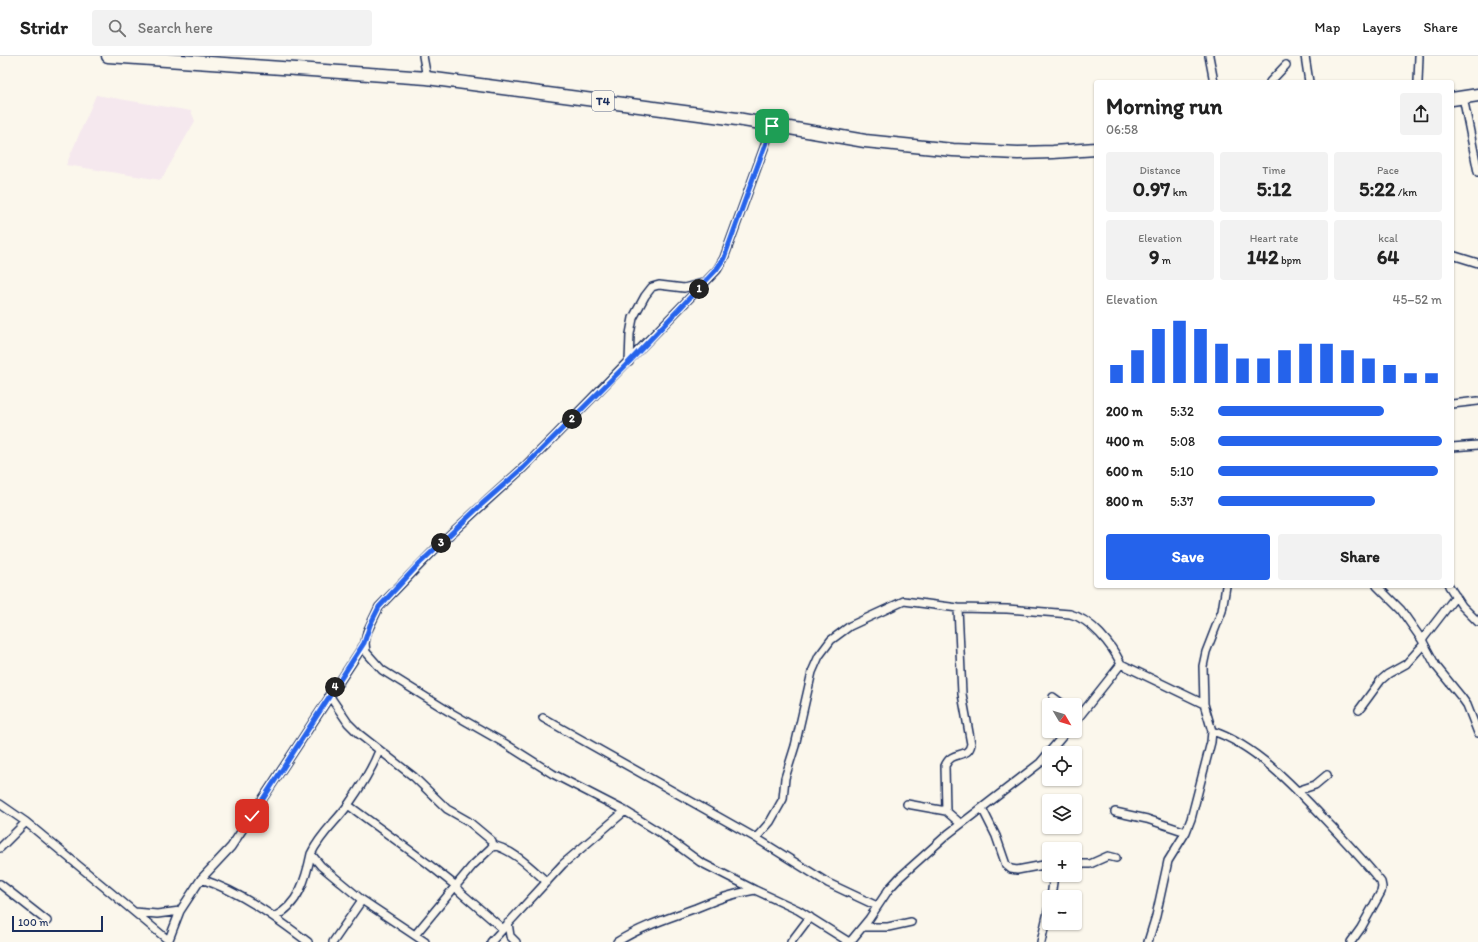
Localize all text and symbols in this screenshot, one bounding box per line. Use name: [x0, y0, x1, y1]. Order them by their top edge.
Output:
search box: [92, 10, 372, 46]
text: Stridr: [20, 16, 68, 39]
icon: search: [106, 17, 128, 39]
text: Search here: [138, 19, 213, 37]
text: Map: [1315, 19, 1340, 36]
text: Layers: [1362, 19, 1401, 36]
text: Share: [1423, 19, 1458, 36]
road number: T4: [592, 91, 614, 111]
text: Morning run: [1106, 93, 1222, 120]
button: share: [1400, 93, 1442, 135]
pin: [755, 109, 789, 143]
icon: arrive: [761, 115, 783, 137]
text: 06:58: [1106, 122, 1138, 137]
text: Distance: [1139, 164, 1181, 177]
text: Time: [1262, 164, 1286, 177]
text: Pace: [1377, 164, 1399, 177]
text: 0.97: [1133, 177, 1170, 201]
text: 5:12: [1256, 177, 1292, 201]
text: 5:22: [1359, 177, 1395, 201]
text: km: [1170, 186, 1187, 199]
text: /km: [1395, 186, 1417, 199]
text: Elevation: [1138, 232, 1182, 245]
text: Heart rate: [1250, 232, 1298, 245]
text: kcal: [1378, 232, 1398, 245]
text: 9: [1149, 245, 1159, 269]
text: 142: [1247, 245, 1278, 269]
text: 64: [1377, 245, 1399, 269]
text: m: [1159, 254, 1171, 267]
text: bpm: [1278, 254, 1301, 267]
pin: 1: [689, 279, 709, 299]
text: 1: [696, 282, 702, 295]
text: Elevation: [1106, 292, 1158, 307]
text: 45–52 m: [1393, 292, 1442, 307]
text: 200 m: [1106, 404, 1143, 419]
text: 5:32: [1170, 404, 1194, 419]
pin: 2: [562, 409, 582, 429]
text: 2: [569, 412, 575, 425]
text: 400 m: [1106, 434, 1144, 449]
text: 5:08: [1170, 434, 1195, 449]
text: 600 m: [1106, 464, 1143, 479]
text: 5:10: [1170, 464, 1194, 479]
text: 800 m: [1106, 494, 1143, 509]
text: 5:37: [1170, 494, 1194, 509]
pin: 3: [431, 533, 451, 553]
button: Save: [1106, 534, 1270, 580]
button: Share: [1278, 534, 1442, 580]
text: 3: [438, 536, 444, 549]
pin: 4: [325, 677, 345, 697]
text: 4: [332, 680, 338, 693]
north arrow: [1042, 698, 1082, 738]
map controls: [1042, 698, 1082, 930]
button: locate: [1042, 746, 1082, 786]
button: layers: [1042, 794, 1082, 834]
pin: [235, 799, 269, 833]
icon: check: [241, 805, 263, 827]
button: +: [1042, 842, 1082, 882]
button: −: [1042, 890, 1082, 930]
scale bar: [12, 914, 103, 933]
text: 100 m: [18, 916, 48, 929]

